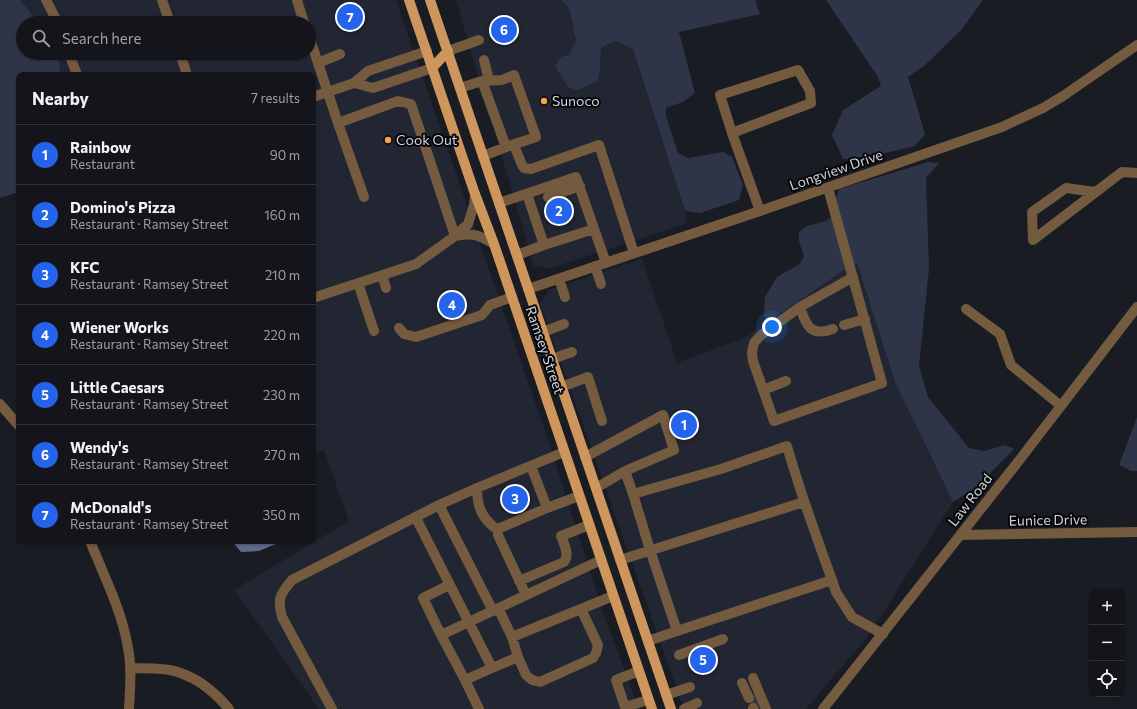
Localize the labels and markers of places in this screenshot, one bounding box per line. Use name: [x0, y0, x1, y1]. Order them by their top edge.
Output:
pin: 7: [337, 2, 363, 32]
pin: 6: [491, 15, 517, 45]
place label: Sunoco: [552, 92, 600, 109]
marker: Sunoco: [539, 96, 549, 106]
place label: Cook Out: [396, 131, 458, 148]
marker: Cook Out: [383, 135, 393, 145]
pin: 2: [546, 196, 572, 226]
pin: 4: [439, 290, 465, 320]
pin: 1: [671, 410, 697, 440]
pin: 3: [502, 484, 528, 514]
pin: 5: [690, 645, 716, 675]

